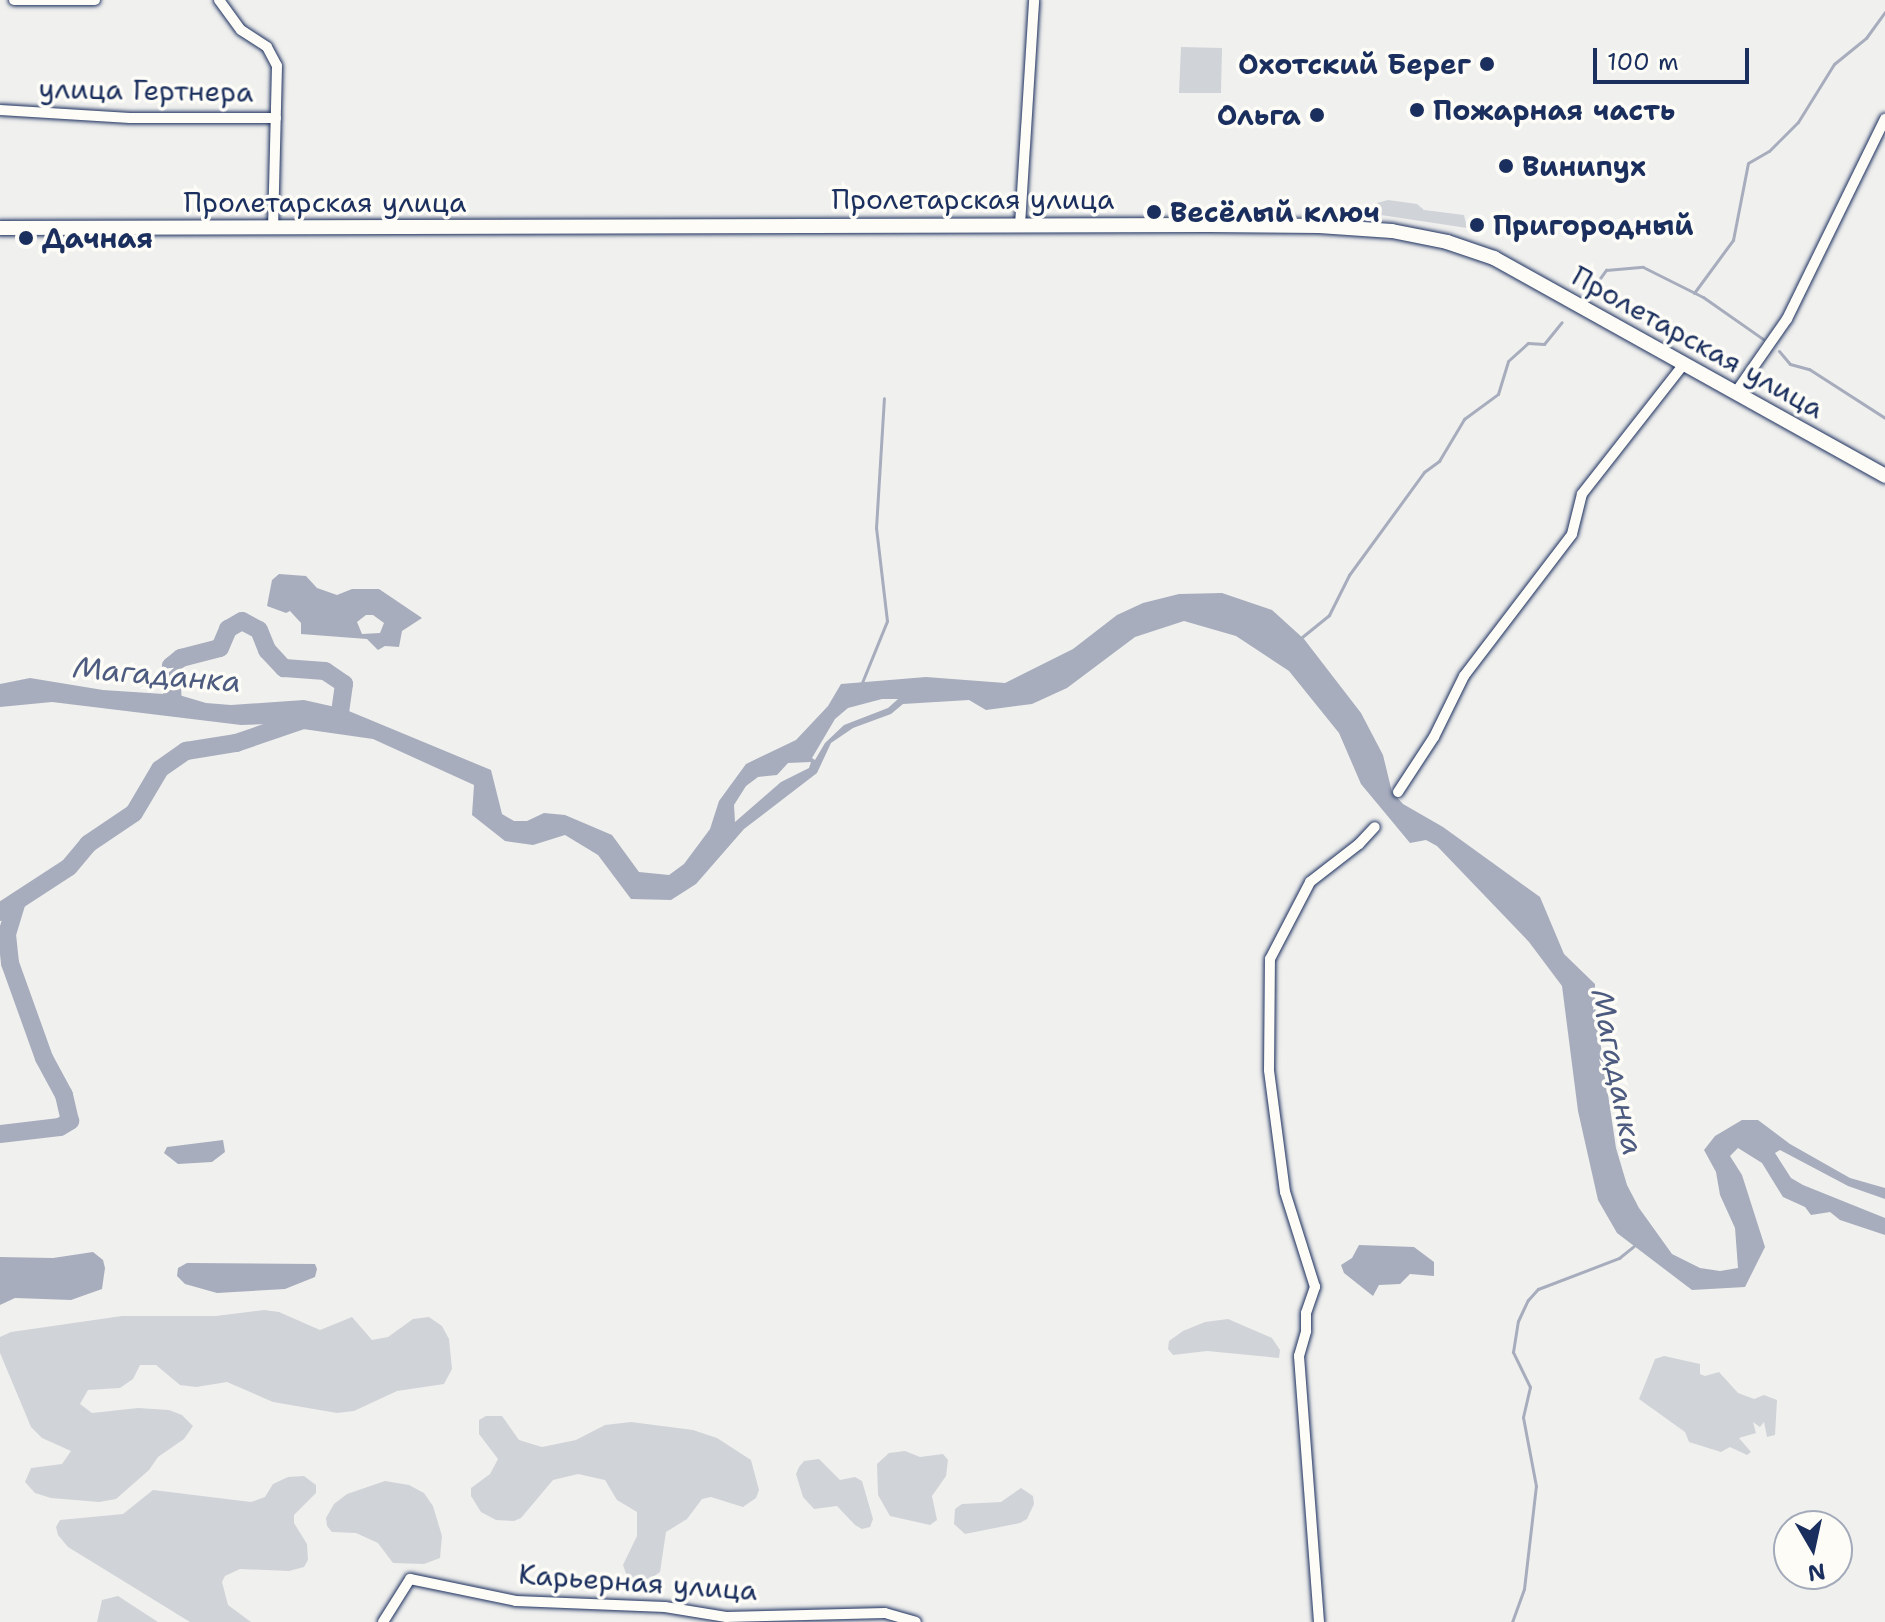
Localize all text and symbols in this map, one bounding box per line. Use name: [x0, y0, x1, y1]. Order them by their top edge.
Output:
scale bar: [1597, 32, 1753, 82]
text: 100 m: [1607, 46, 1679, 78]
place label: Охотский Берег: [1238, 47, 1471, 81]
marker: Охотский Берег: [1478, 55, 1496, 73]
street label: улица Гертнера: [38, 71, 254, 109]
place label: Пожарная часть: [1433, 93, 1675, 127]
place label: Ольга: [1217, 98, 1301, 132]
marker: Пожарная часть: [1408, 101, 1426, 119]
marker: Ольга: [1308, 106, 1326, 124]
place label: Винипух: [1522, 149, 1646, 183]
marker: Винипух: [1497, 157, 1515, 175]
street label: Пролетарская улица: [832, 182, 1114, 216]
street label: Пролетарская улица: [184, 185, 466, 219]
place label: Весёлый ключ: [1170, 195, 1380, 229]
marker: Весёлый ключ: [1145, 203, 1163, 221]
place label: Пригородный: [1493, 208, 1694, 242]
marker: Пригородный: [1468, 216, 1486, 234]
place label: Дачная: [42, 221, 153, 255]
marker: Дачная: [17, 229, 35, 247]
street label: Пролетарская улица: [1566, 259, 1830, 425]
water label: Магаданка: [71, 650, 243, 700]
water label: Магаданка: [1583, 986, 1651, 1158]
north arrow: [1773, 1510, 1853, 1590]
street label: Карьерная улица: [517, 1557, 759, 1607]
text: N: [1806, 1557, 1827, 1588]

